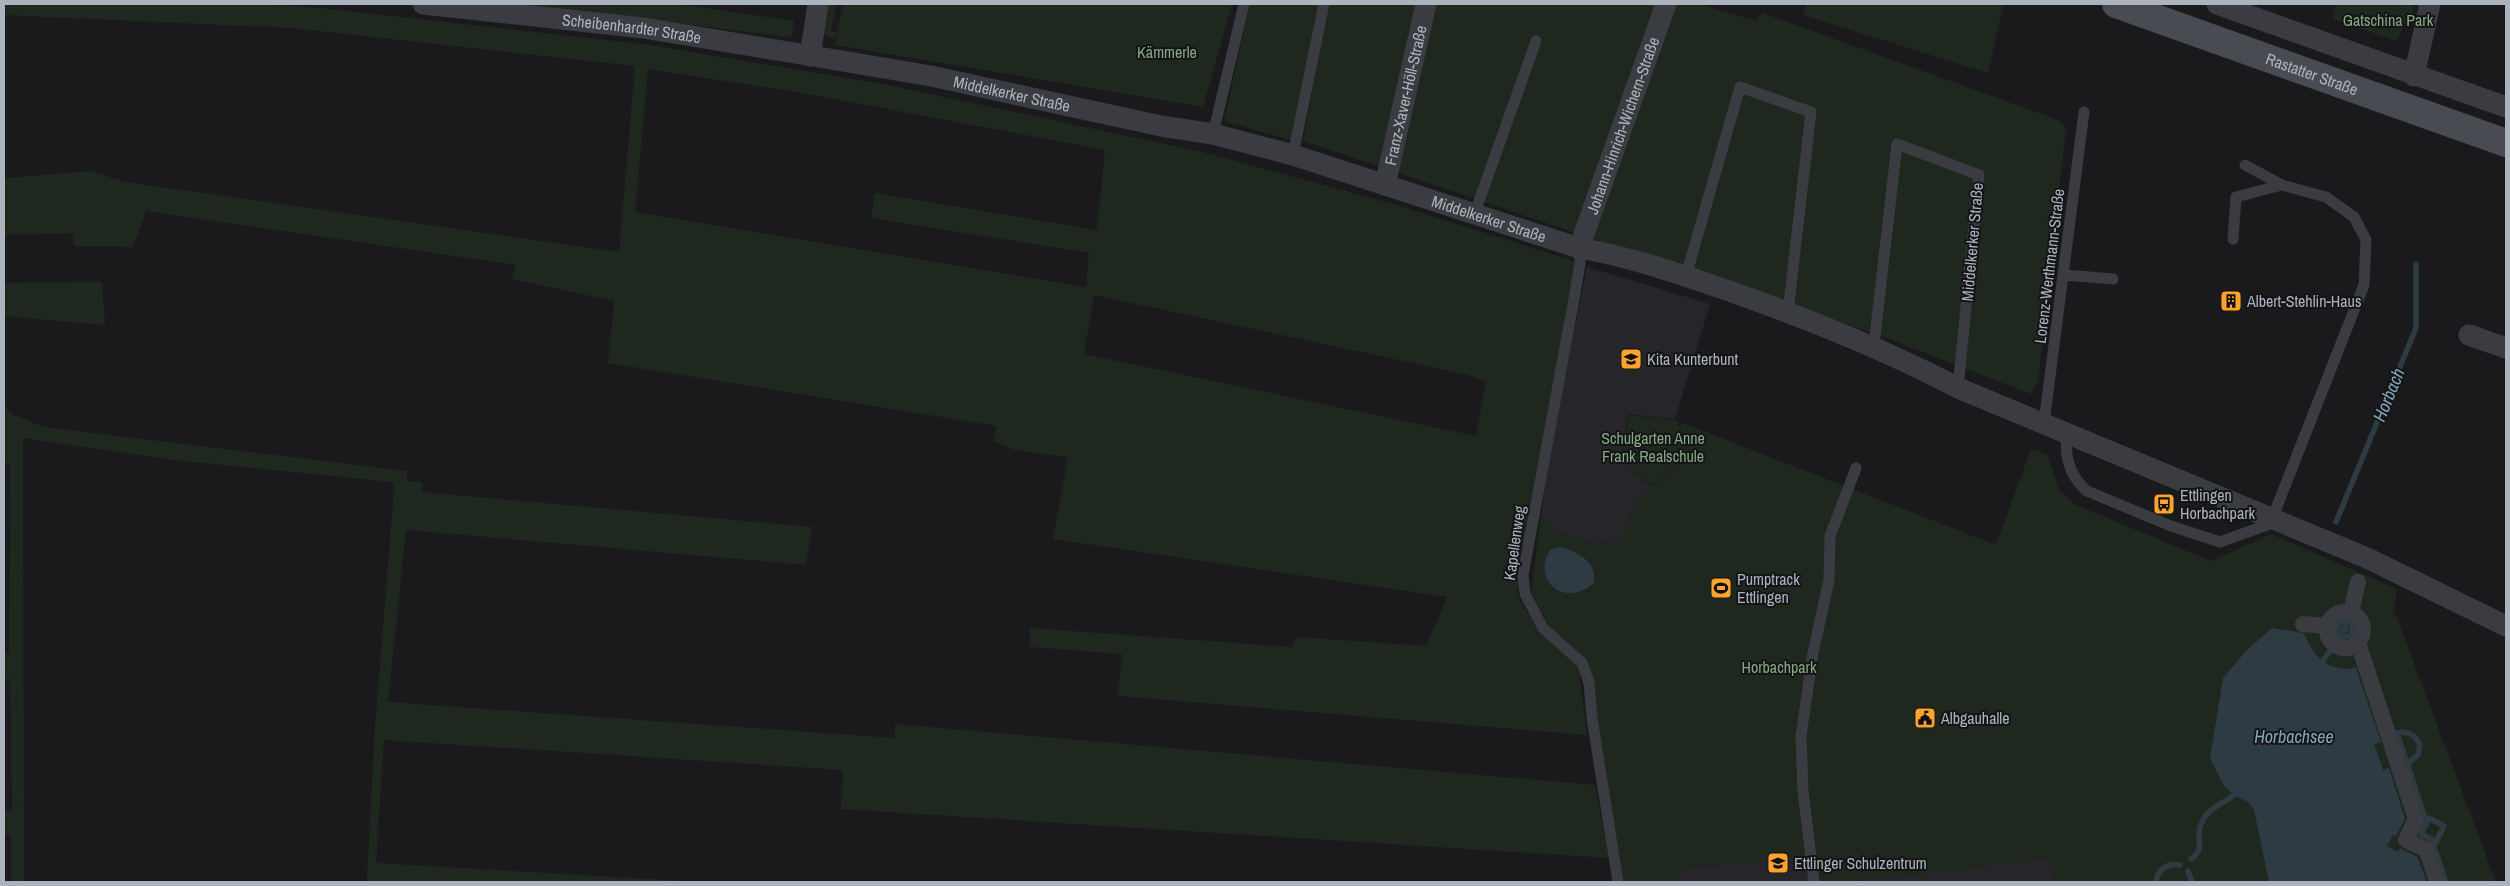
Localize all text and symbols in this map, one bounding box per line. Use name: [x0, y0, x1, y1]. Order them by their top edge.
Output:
street label: Scheibenhardter Straße: [561, 8, 703, 48]
park label: Gatschina Park: [2343, 9, 2434, 31]
street label: Franz-Xaver-Höll-Straße: [1379, 23, 1432, 167]
street label: Johann-Hinrich-Wichern-Straße: [1581, 34, 1664, 217]
park label: Kämmerle: [1137, 41, 1197, 63]
street label: Rastatter Straße: [2263, 47, 2361, 100]
street label: Middelkerker Straße: [951, 70, 1072, 117]
street label: Middelkerker Straße: [1956, 182, 1988, 302]
street label: Lorenz-Werthmann-Straße: [2029, 187, 2069, 345]
street label: Middelkerker Straße: [1429, 190, 1549, 248]
building icon: Albert-Stehlin-Haus: [2219, 289, 2243, 313]
place label: Albert-Stehlin-Haus: [2246, 290, 2361, 312]
school or university icon: Kita Kunterbunt: [1619, 347, 1643, 371]
place label: Kita Kunterbunt: [1647, 348, 1739, 370]
water label: Horbach: [2366, 364, 2411, 425]
park label: Schulgarten Anne Frank Realschule: [1601, 427, 1705, 467]
place label: Ettlingen Horbachpark: [2180, 484, 2256, 524]
bus stop icon: Ettlingen Horbachpark: [2152, 492, 2176, 516]
street label: Kapellenweg: [1498, 504, 1530, 582]
place label: Pumptrack Ettlingen: [1737, 568, 1800, 608]
sports icon: Pumptrack Ettlingen: [1709, 576, 1733, 600]
park label: Horbachpark: [1741, 656, 1817, 678]
public building icon: Albgauhalle: [1913, 706, 1937, 730]
place label: Albgauhalle: [1940, 707, 2010, 729]
water label: Horbachsee: [2254, 724, 2334, 749]
school or university icon: Ettlinger Schulzentrum: [1766, 851, 1790, 875]
place label: Ettlinger Schulzentrum: [1794, 852, 1927, 874]

